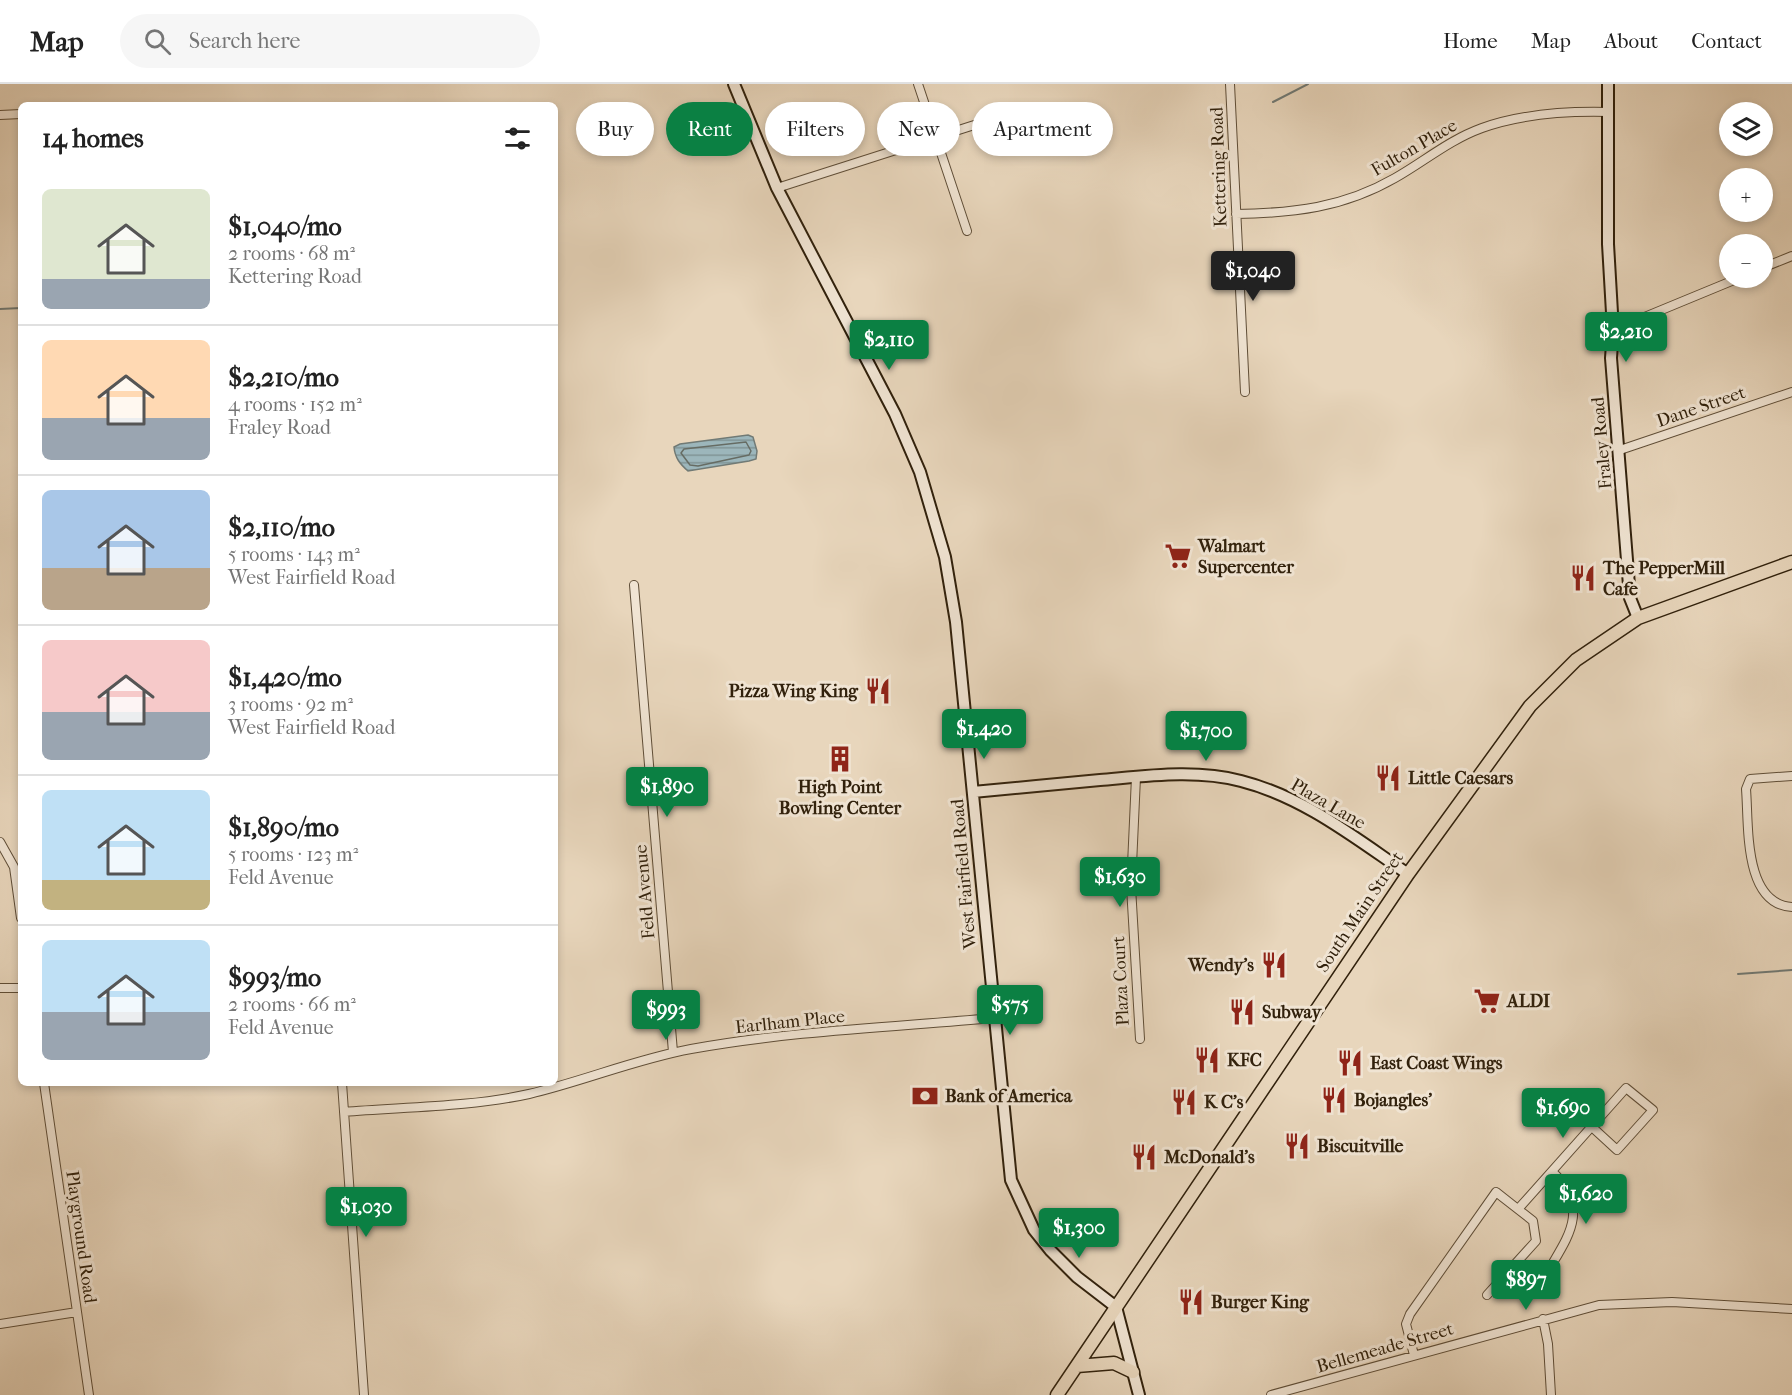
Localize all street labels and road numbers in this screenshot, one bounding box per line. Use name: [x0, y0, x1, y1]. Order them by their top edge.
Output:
street label: Kettering Road: [1206, 106, 1232, 228]
street label: Fulton Place: [1367, 115, 1461, 181]
street label: Dane Street: [1654, 382, 1749, 432]
street label: Fraley Road: [1587, 396, 1616, 490]
street label: Plaza Lane: [1287, 774, 1369, 834]
street label: West Fairfield Road: [947, 798, 981, 951]
street label: Feld Avenue: [630, 844, 660, 940]
street label: South Main Street: [1312, 847, 1408, 976]
street label: Plaza Court: [1108, 935, 1134, 1026]
street label: Earlham Place: [734, 1006, 846, 1038]
street label: Playground Road: [61, 1169, 101, 1305]
street label: Bellemeade Street: [1314, 1318, 1456, 1378]

